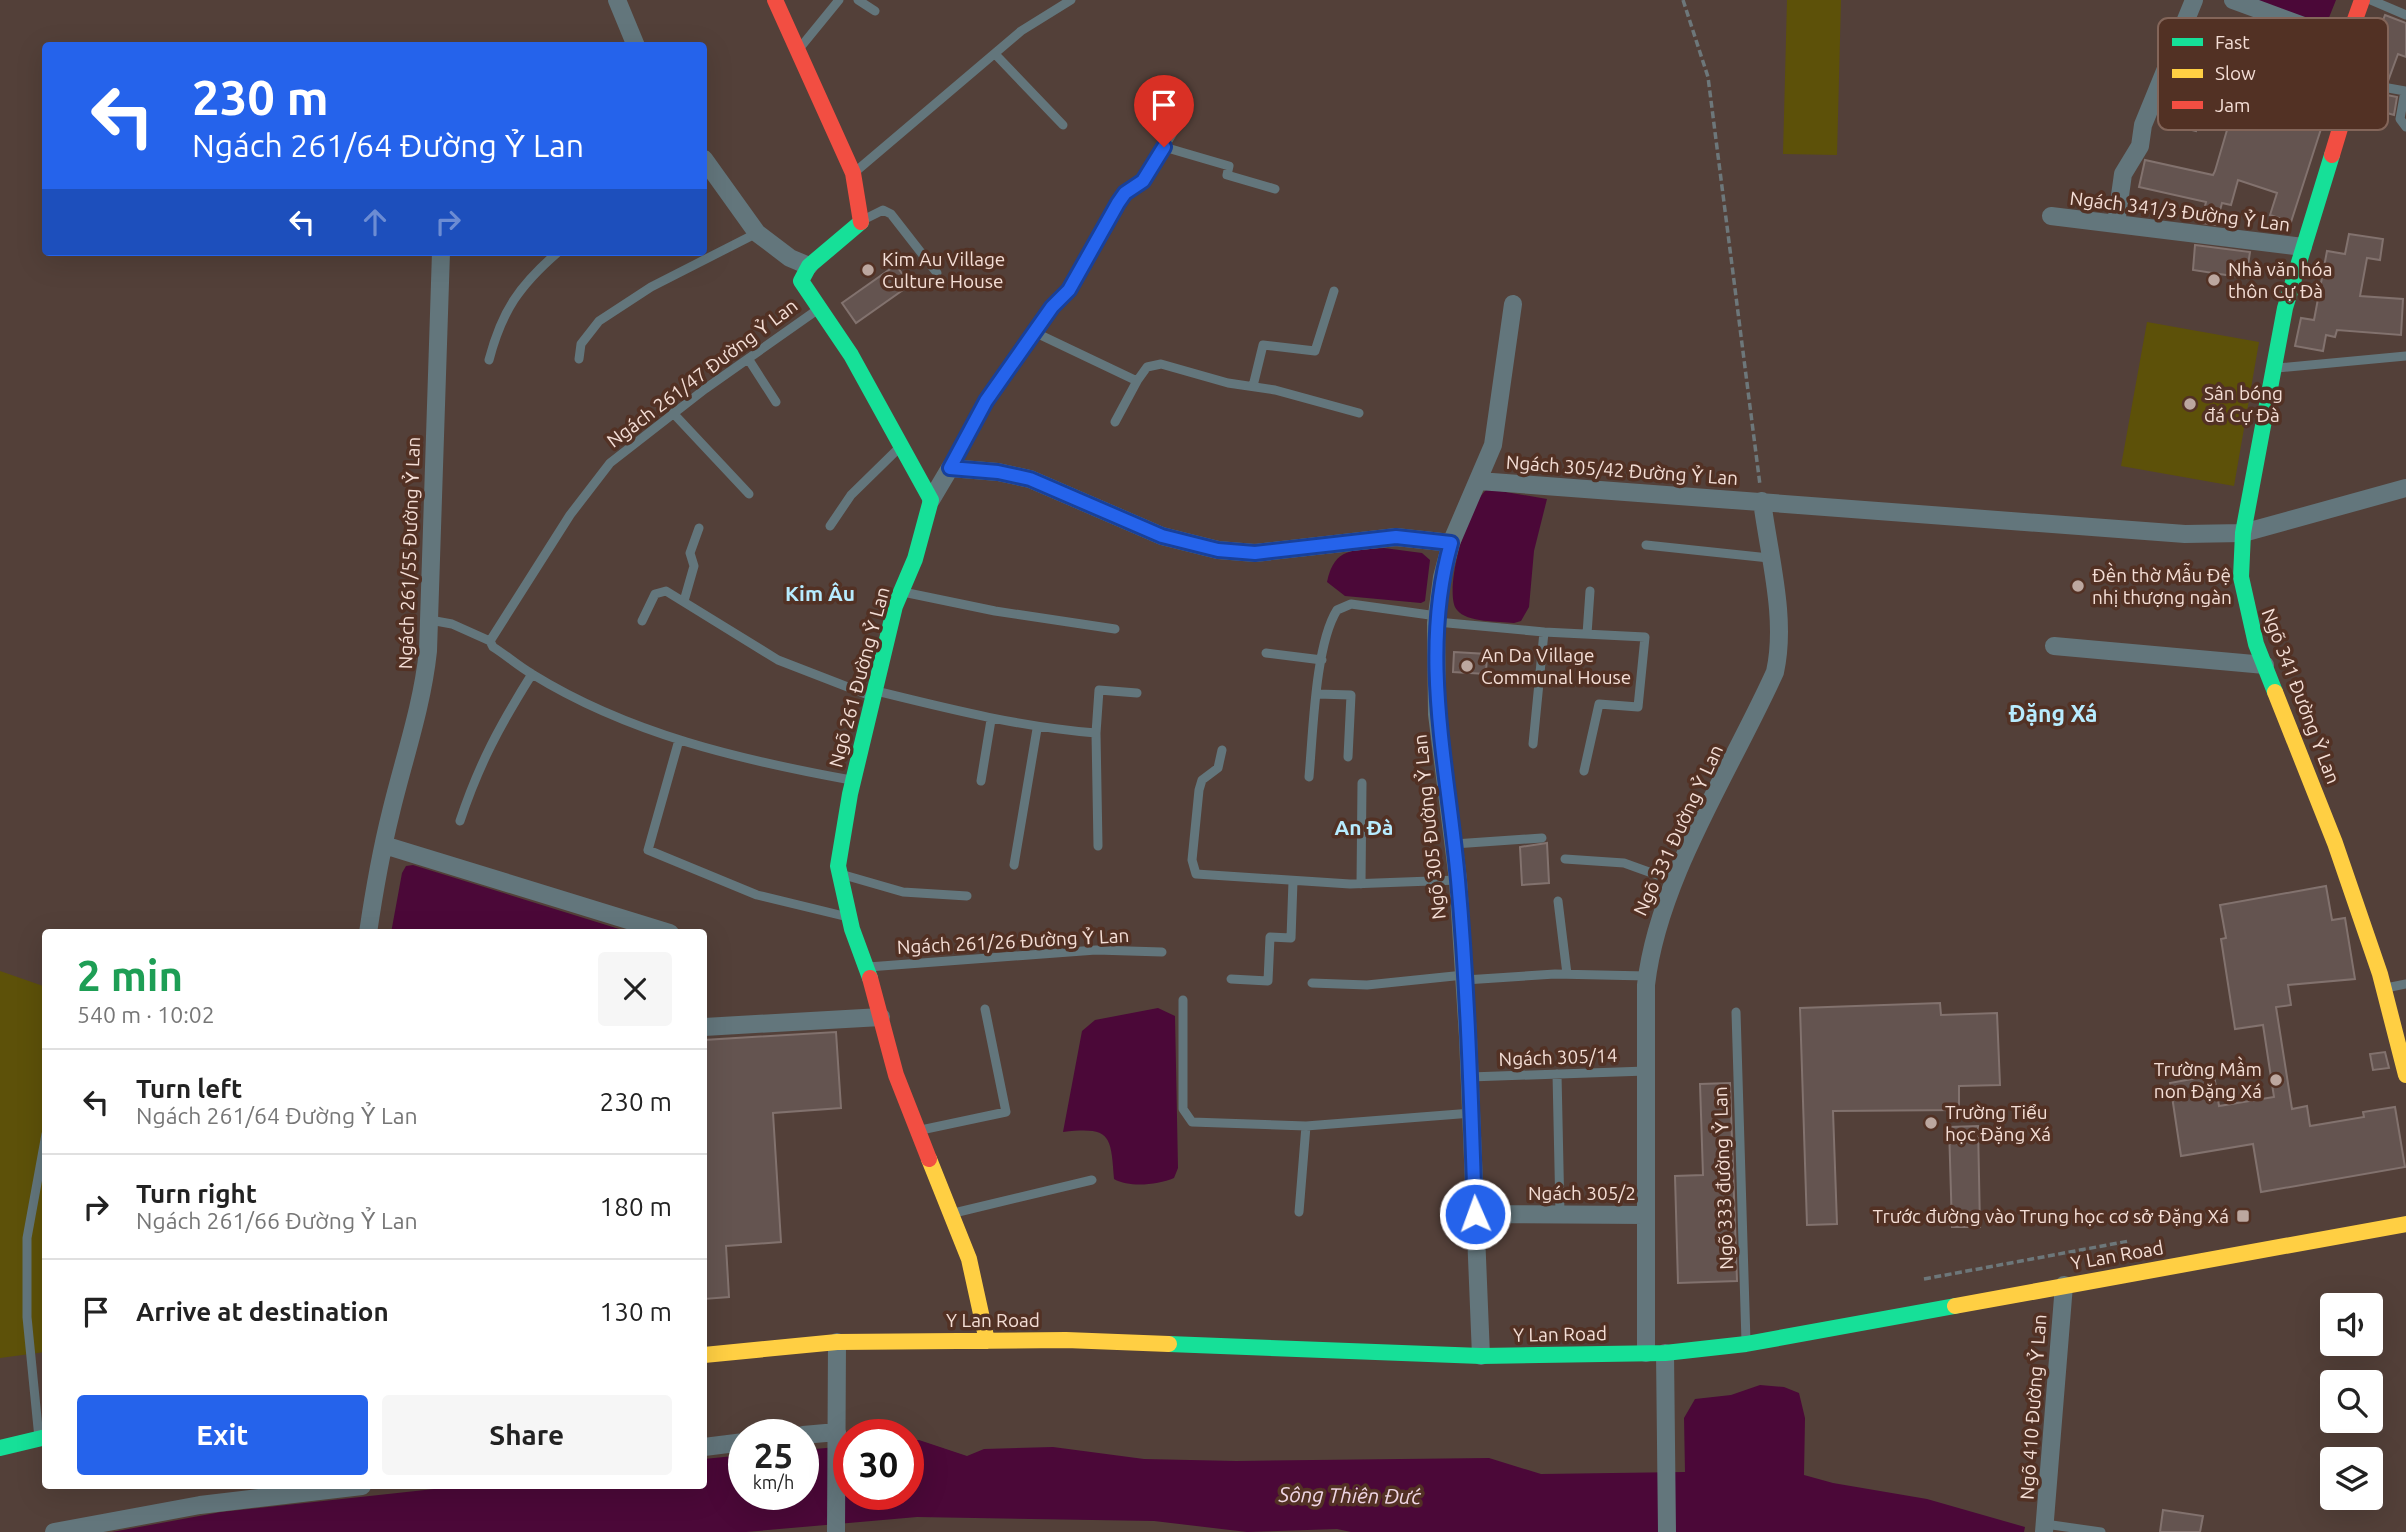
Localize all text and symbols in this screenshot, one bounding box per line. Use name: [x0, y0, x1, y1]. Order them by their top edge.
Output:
legend: [2158, 18, 2388, 130]
text: Fast: [2215, 31, 2250, 53]
text: Slow: [2215, 62, 2256, 84]
text: 230 m: [192, 69, 329, 124]
icon: left: [77, 70, 168, 161]
pin: [1134, 75, 1194, 147]
icon: arrive: [1145, 86, 1183, 124]
text: Jam: [2215, 94, 2251, 116]
text: Ngách 261/64 Đường Ỷ Lan: [192, 127, 584, 163]
street label: Ngách 341/3 Đường Ỷ Lan: [2068, 187, 2292, 235]
icon: left: [283, 203, 321, 241]
icon: ahead: [356, 203, 394, 241]
icon: right: [429, 203, 467, 241]
place label: Kim Au Village Culture House: [882, 248, 1005, 292]
place label: Nhà văn hóa thôn Cự Đà: [2228, 258, 2332, 302]
marker: Kim Au Village Culture House: [860, 262, 876, 278]
marker: Nhà văn hóa thôn Cự Đà: [2206, 272, 2222, 288]
street label: Ngách 261/47 Đường Ỷ Lan: [602, 294, 802, 452]
place label: Sân bóng đá Cự Đà: [2204, 382, 2283, 426]
marker: Sân bóng đá Cự Đà: [2182, 396, 2198, 412]
street label: Ngách 261/55 Đường Ỷ Lan: [394, 436, 424, 670]
street label: Ngách 305/42 Đường Ỷ Lan: [1505, 451, 1739, 489]
place label: Đền thờ Mẫu Đệ nhị thượng ngàn: [2092, 562, 2232, 608]
marker: Đền thờ Mẫu Đệ nhị thượng ngàn: [2070, 578, 2086, 594]
district label: Kim Âu: [785, 581, 855, 605]
street label: Ngõ 261 Đường Ỷ Lan: [824, 584, 894, 770]
street label: Ngõ 341 Đường Ỷ Lan: [2257, 605, 2345, 787]
place label: An Da Village Communal House: [1481, 644, 1631, 688]
marker: An Da Village Communal House: [1459, 658, 1475, 674]
district label: Đặng Xá: [2008, 701, 2098, 726]
street label: Ngõ 305 Đường Ỷ Lan: [1408, 733, 1450, 921]
street label: Ngõ 331 Đường Ỷ Lan: [1629, 741, 1727, 919]
district label: An Đà: [1335, 815, 1394, 839]
street label: Ngách 261/26 Đường Ỷ Lan: [896, 924, 1130, 958]
text: 2 min: [77, 952, 183, 999]
button: close: [598, 952, 672, 1026]
text: 540 m · 10:02: [77, 1002, 215, 1027]
street label: Ngách 305/14: [1498, 1044, 1618, 1070]
place label: Trường Mầm non Đặng Xá: [2154, 1056, 2262, 1102]
marker: Trường Mầm non Đặng Xá: [2268, 1072, 2284, 1088]
text: Turn left: [136, 1074, 242, 1103]
icon: left: [77, 1083, 115, 1121]
street label: Ngõ 333 đường Ỷ Lan: [1709, 1086, 1737, 1270]
text: 230 m: [600, 1087, 672, 1116]
place label: Trường Tiểu học Đặng Xá: [1945, 1101, 2051, 1145]
text: Ngách 261/64 Đường Ỷ Lan: [136, 1103, 418, 1128]
marker: Trường Tiểu học Đặng Xá: [1923, 1115, 1939, 1131]
position arrow: [1438, 1177, 1512, 1251]
text: Turn right: [136, 1179, 257, 1208]
street label: Ngách 305/2: [1528, 1182, 1636, 1204]
icon: right: [77, 1188, 115, 1226]
text: 180 m: [600, 1192, 672, 1221]
place label: Trước đường vào Trung học cơ sở Đặng Xá: [1873, 1205, 2229, 1227]
text: Ngách 261/66 Đường Ỷ Lan: [136, 1208, 418, 1233]
marker: Trước đường vào Trung học cơ sở Đặng Xá: [2235, 1208, 2251, 1224]
street label: Y Lan Road: [2069, 1236, 2165, 1274]
icon: arrive: [77, 1293, 115, 1331]
map controls: [2320, 1293, 2383, 1510]
button: sound: [2320, 1293, 2383, 1356]
text: Arrive at destination: [136, 1297, 389, 1326]
text: 130 m: [600, 1297, 672, 1326]
street label: Y Lan Road: [946, 1309, 1040, 1331]
street label: Ngõ 410 Đường Ỷ Lan: [2016, 1313, 2050, 1501]
street label: Y Lan Road: [1513, 1322, 1607, 1346]
button: search: [2320, 1370, 2383, 1433]
button: Exit: [77, 1395, 368, 1475]
button: Share: [382, 1395, 672, 1475]
speed limit sign: 30: [833, 1419, 924, 1510]
text: 25: [754, 1435, 793, 1475]
button: layers: [2320, 1447, 2383, 1510]
text: km/h: [753, 1472, 794, 1492]
water label: Sông Thiên Đức: [1278, 1482, 1422, 1508]

